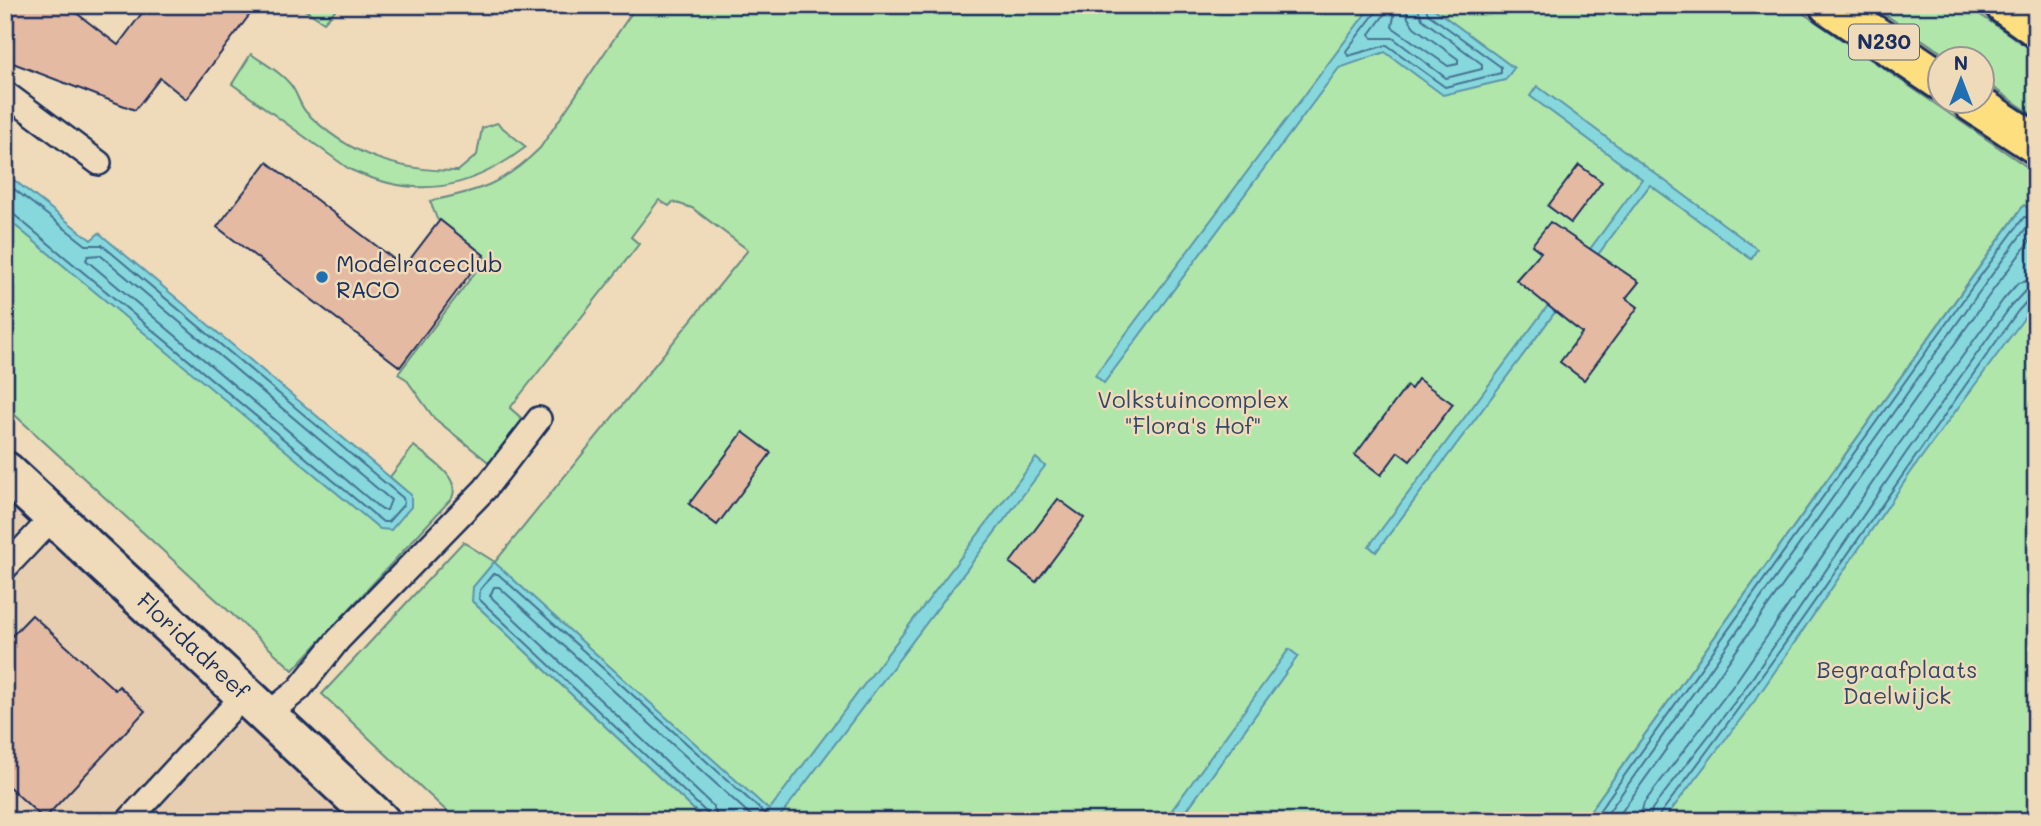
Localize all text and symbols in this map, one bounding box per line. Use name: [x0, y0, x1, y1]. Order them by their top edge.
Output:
road number: N230: [1849, 24, 1919, 60]
north arrow: [1926, 46, 1996, 116]
text: N: [1954, 50, 1968, 75]
place label: Modelraceclub RACO: [336, 248, 503, 304]
marker: Modelraceclub RACO: [314, 269, 330, 285]
park label: Volkstuincomplex "Flora's Hof": [1097, 384, 1289, 440]
street label: Floridadreef: [131, 585, 257, 706]
park label: Begraafplaats Daelwijck: [1817, 654, 1977, 710]

